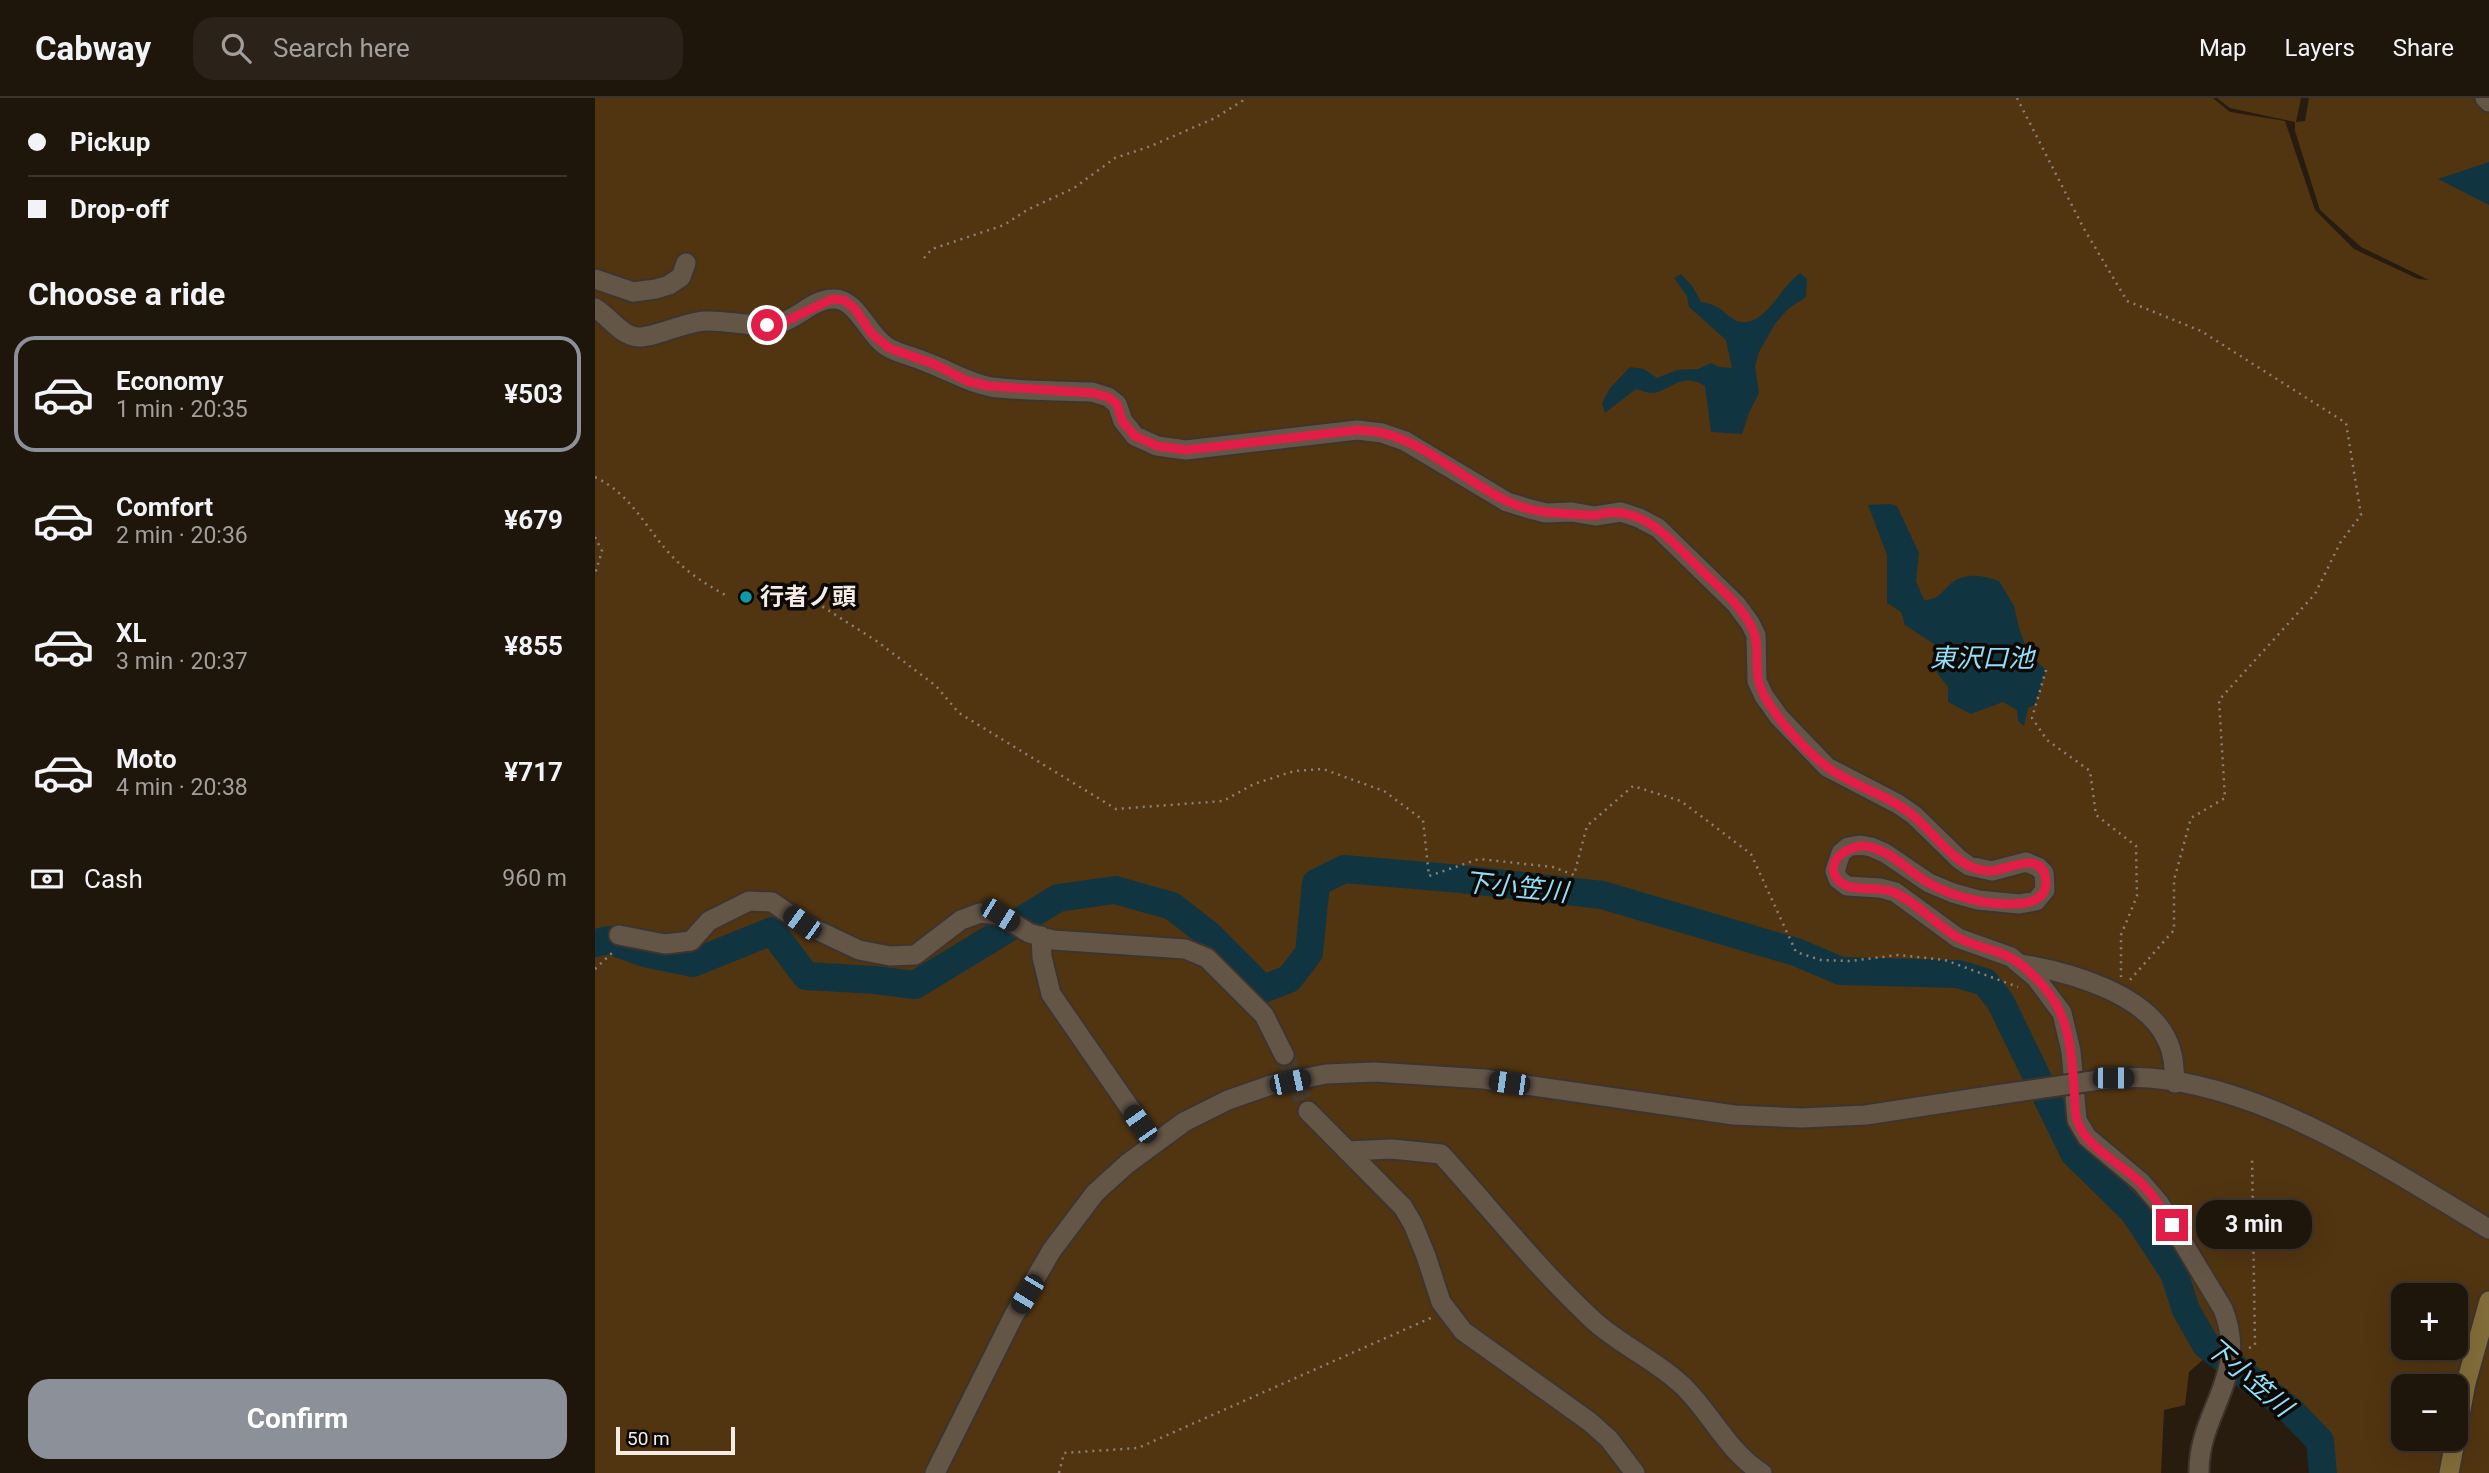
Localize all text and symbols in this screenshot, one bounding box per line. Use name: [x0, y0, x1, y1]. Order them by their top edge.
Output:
search box: [193, 17, 683, 80]
text: Cabway: [35, 29, 151, 68]
icon: search: [217, 29, 255, 67]
text: Search here: [273, 33, 410, 63]
text: Map: [2199, 34, 2247, 62]
text: Layers: [2285, 34, 2355, 62]
text: Share: [2393, 34, 2454, 62]
text: Pickup: [70, 127, 150, 157]
text: Drop-off: [70, 194, 169, 224]
text: Choose a ride: [28, 275, 225, 313]
route start: [751, 309, 783, 341]
icon: car: [32, 363, 95, 426]
text: Economy: [116, 366, 223, 396]
text: ¥503: [504, 379, 563, 409]
text: 1 min · 20:35: [116, 396, 248, 423]
icon: car: [32, 489, 95, 552]
text: Comfort: [116, 492, 213, 522]
text: ¥679: [504, 505, 563, 535]
text: 2 min · 20:36: [116, 522, 248, 549]
place label: 行者ノ頭: [760, 583, 856, 611]
marker: 行者ノ頭: [738, 589, 754, 605]
icon: car: [32, 615, 95, 678]
text: XL: [116, 618, 147, 648]
text: ¥855: [504, 631, 563, 661]
water label: 東沢口池: [1930, 643, 2037, 673]
text: 3 min · 20:37: [116, 648, 248, 675]
icon: car: [32, 741, 95, 804]
text: Moto: [116, 744, 177, 774]
text: ¥717: [504, 757, 563, 787]
text: 4 min · 20:38: [116, 774, 248, 801]
icon: cash: [28, 860, 66, 898]
text: Cash: [84, 864, 143, 894]
text: 960 m: [502, 865, 567, 892]
water label: 下小笠川: [1463, 867, 1572, 908]
car: [977, 895, 1024, 935]
car: [779, 902, 826, 944]
car: [1268, 1067, 1313, 1097]
car: [2093, 1068, 2135, 1089]
car: [1487, 1070, 1532, 1096]
car: [1120, 1101, 1161, 1147]
callout: 3 min: [2197, 1200, 2312, 1250]
route end: [2156, 1209, 2188, 1241]
text: 3 min: [2225, 1211, 2283, 1238]
car: [1008, 1271, 1047, 1317]
map controls: [2391, 1283, 2468, 1451]
button: +: [2391, 1283, 2468, 1360]
water label: 下小笠川: [2200, 1332, 2300, 1424]
button: −: [2391, 1374, 2468, 1451]
button: Confirm: [28, 1379, 567, 1459]
scale bar: [616, 1424, 735, 1456]
text: 50 m: [627, 1427, 670, 1450]

